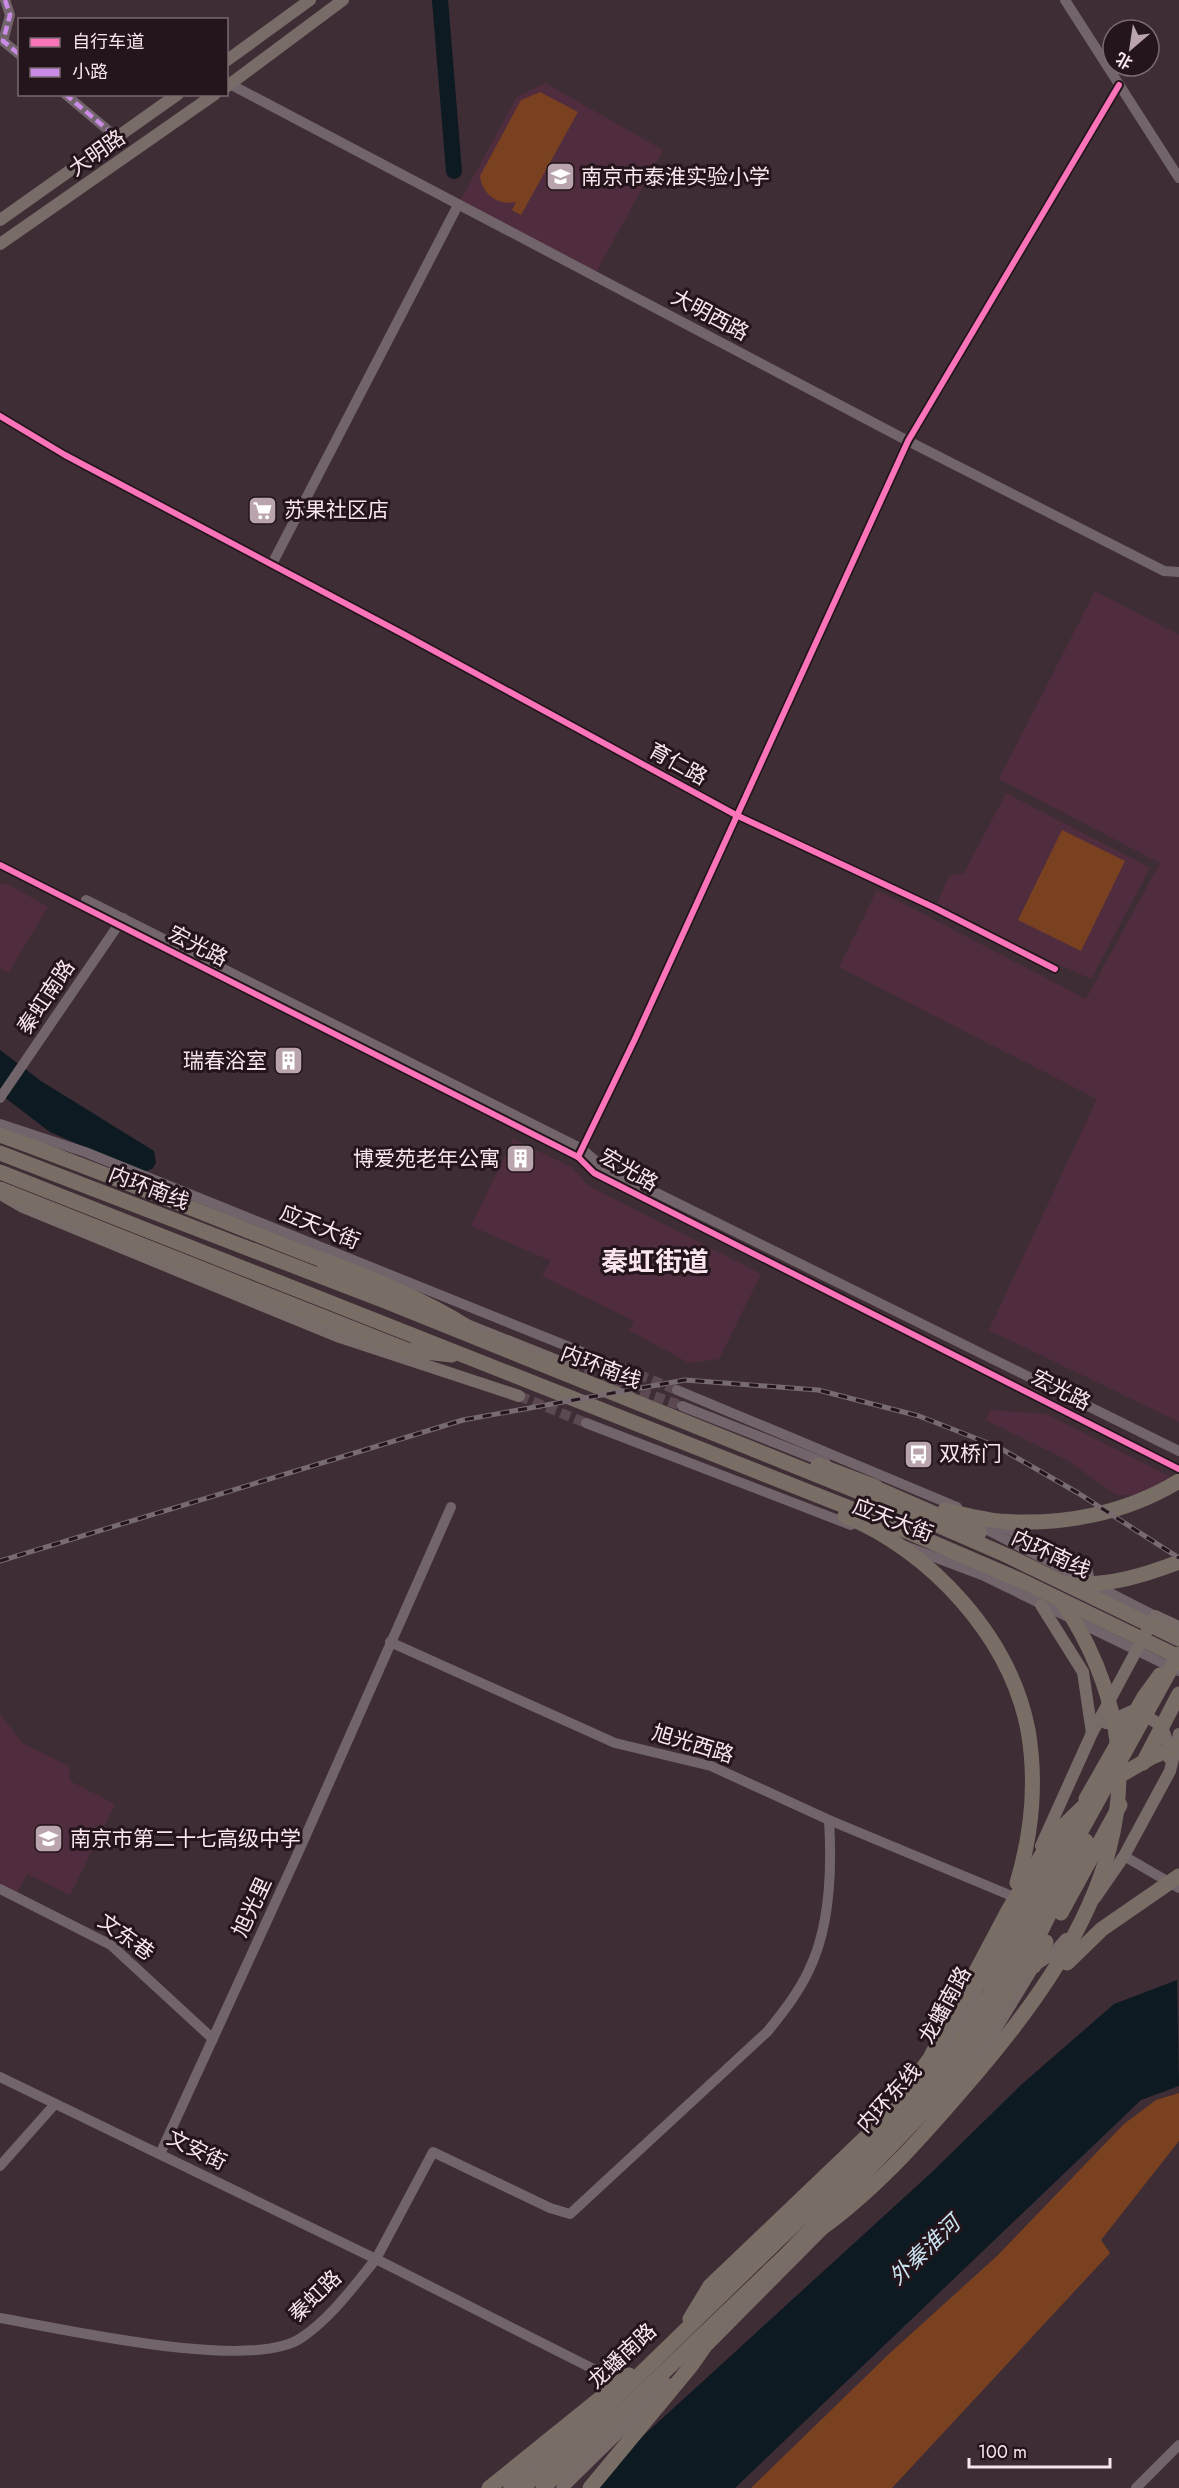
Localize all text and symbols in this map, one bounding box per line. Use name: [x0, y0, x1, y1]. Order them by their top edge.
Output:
legend: [18, 18, 228, 96]
north arrow: [1101, 18, 1161, 78]
text: 自行车道: [72, 29, 144, 55]
text: 北: [1111, 47, 1137, 75]
text: 小路: [72, 59, 108, 85]
street label: 大明路: [63, 123, 131, 183]
school or university icon: 南京市泰淮实验小学: [544, 161, 576, 193]
place label: 南京市泰淮实验小学: [581, 162, 770, 192]
street label: 大明西路: [666, 282, 754, 348]
supermarket icon: 苏果社区店: [247, 494, 279, 526]
place label: 苏果社区店: [284, 495, 389, 525]
street label: 育仁路: [643, 736, 713, 792]
street label: 宏光路: [163, 918, 233, 974]
street label: 秦虹南路: [10, 954, 82, 1040]
building icon: 瑞春浴室: [272, 1045, 304, 1077]
place label: 瑞春浴室: [183, 1046, 267, 1076]
street label: 宏光路: [594, 1141, 664, 1199]
building icon: 博爱苑老年公寓: [505, 1143, 537, 1175]
place label: 博爱苑老年公寓: [353, 1144, 500, 1174]
street label: 内环南线: [104, 1159, 194, 1217]
street label: 应天大街: [275, 1197, 365, 1257]
district label: 秦虹街道: [601, 1242, 709, 1281]
street label: 内环南线: [556, 1338, 646, 1396]
street label: 宏光路: [1026, 1362, 1096, 1418]
bus stop icon: 双桥门: [902, 1438, 934, 1470]
place label: 双桥门: [939, 1439, 1002, 1469]
street label: 应天大街: [848, 1491, 938, 1549]
street label: 内环南线: [1007, 1523, 1095, 1585]
street label: 旭光西路: [648, 1717, 738, 1771]
school or university icon: 南京市第二十七高级中学: [33, 1823, 65, 1855]
place label: 南京市第二十七高级中学: [70, 1824, 301, 1854]
street label: 旭光里: [225, 1872, 279, 1942]
street label: 文东巷: [92, 1906, 160, 1968]
street label: 龙蟠南路: [912, 1961, 978, 2049]
street label: 内环东线: [850, 2057, 928, 2139]
street label: 文安街: [162, 2123, 232, 2177]
water label: 外秦淮河: [881, 2205, 970, 2292]
street label: 秦虹路: [282, 2263, 348, 2329]
street label: 龙蟠南路: [581, 2316, 663, 2396]
scale bar: [969, 2431, 1110, 2469]
text: 100 m: [978, 2439, 1027, 2465]

